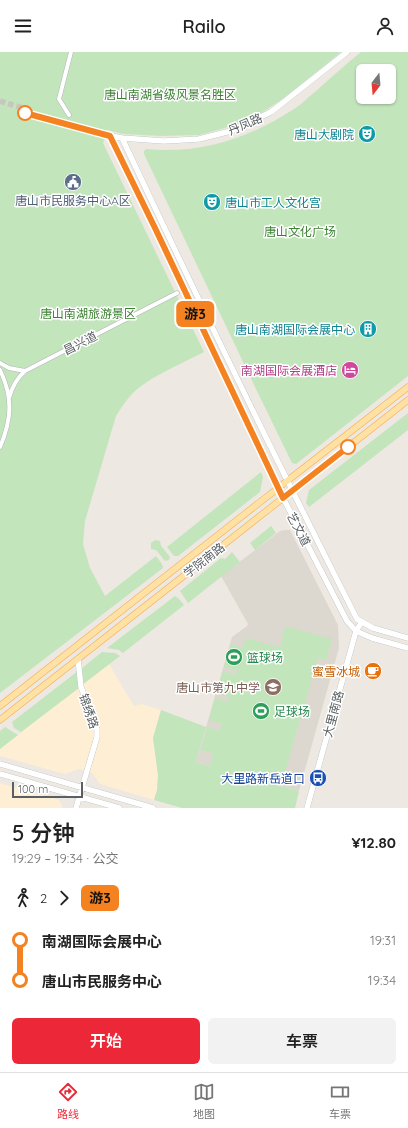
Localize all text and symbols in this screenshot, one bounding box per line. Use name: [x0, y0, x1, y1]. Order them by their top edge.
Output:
icon: menu: [12, 15, 34, 37]
text: Railo: [182, 15, 226, 38]
icon: person: [374, 15, 396, 37]
north arrow: [356, 64, 396, 104]
map controls: [356, 64, 396, 104]
park label: 唐山南湖省级风景名胜区: [104, 87, 236, 102]
unlabelled marker: [17, 105, 33, 121]
street label: 丹凤路: [225, 110, 265, 138]
theatre icon: 唐山大剧院: [357, 124, 377, 144]
place label: 唐山大剧院: [294, 127, 354, 142]
public building icon: 唐山市民服务中心A区: [63, 172, 83, 192]
theatre icon: 唐山市工人文化宫: [202, 192, 222, 212]
place label: 唐山市民服务中心A区: [15, 193, 131, 208]
place label: 唐山市工人文化宫: [225, 195, 321, 210]
park label: 唐山文化广场: [264, 224, 336, 239]
line badge: 游3: [177, 301, 213, 327]
text: 游3: [184, 305, 206, 323]
park label: 唐山南湖旅游景区: [40, 306, 136, 321]
building icon: 唐山南湖国际会展中心: [358, 319, 378, 339]
place label: 唐山南湖国际会展中心: [235, 322, 355, 337]
street label: 昌兴道: [61, 328, 99, 358]
hotel icon: 南湖国际会展酒店: [340, 360, 360, 380]
place label: 南湖国际会展酒店: [241, 363, 337, 378]
unlabelled marker: [340, 439, 356, 455]
street label: 艺文道: [284, 510, 314, 548]
street label: 学院南路: [180, 539, 228, 581]
sports icon: 篮球场: [224, 647, 244, 667]
place label: 篮球场: [247, 650, 283, 665]
cafe icon: 蜜雪冰城: [363, 661, 383, 681]
place label: 蜜雪冰城: [312, 664, 360, 679]
school or university icon: 唐山市第九中学: [263, 677, 283, 697]
place label: 唐山市第九中学: [176, 680, 260, 695]
street label: 大里南路: [320, 689, 346, 739]
street label: 锦绣路: [76, 692, 102, 730]
sports icon: 足球场: [251, 701, 271, 721]
place label: 足球场: [274, 704, 310, 719]
bus stop icon: 大里路新岳道口: [308, 768, 328, 788]
place label: 大里路新岳道口: [221, 771, 305, 786]
scale bar: [12, 780, 83, 799]
text: 100 m: [18, 782, 48, 796]
text: 5 分钟: [12, 819, 75, 847]
text: ¥12.80: [352, 833, 396, 852]
text: 19:29 – 19:34 · 公交: [12, 850, 118, 866]
icon: walk: [12, 887, 34, 909]
icon: forward: [53, 887, 75, 909]
text: 游3: [89, 889, 111, 907]
text: 2: [40, 890, 47, 906]
text: 南湖国际会展中心: [42, 932, 162, 951]
text: 19:31: [370, 932, 396, 948]
text: 唐山市民服务中心: [42, 972, 162, 991]
text: 19:34: [368, 972, 396, 988]
button: 开始: [12, 1018, 200, 1064]
button: 车票: [208, 1018, 396, 1064]
tab: 路线: [57, 1081, 79, 1121]
tab: 地图: [193, 1081, 215, 1121]
tab: 车票: [329, 1081, 351, 1121]

